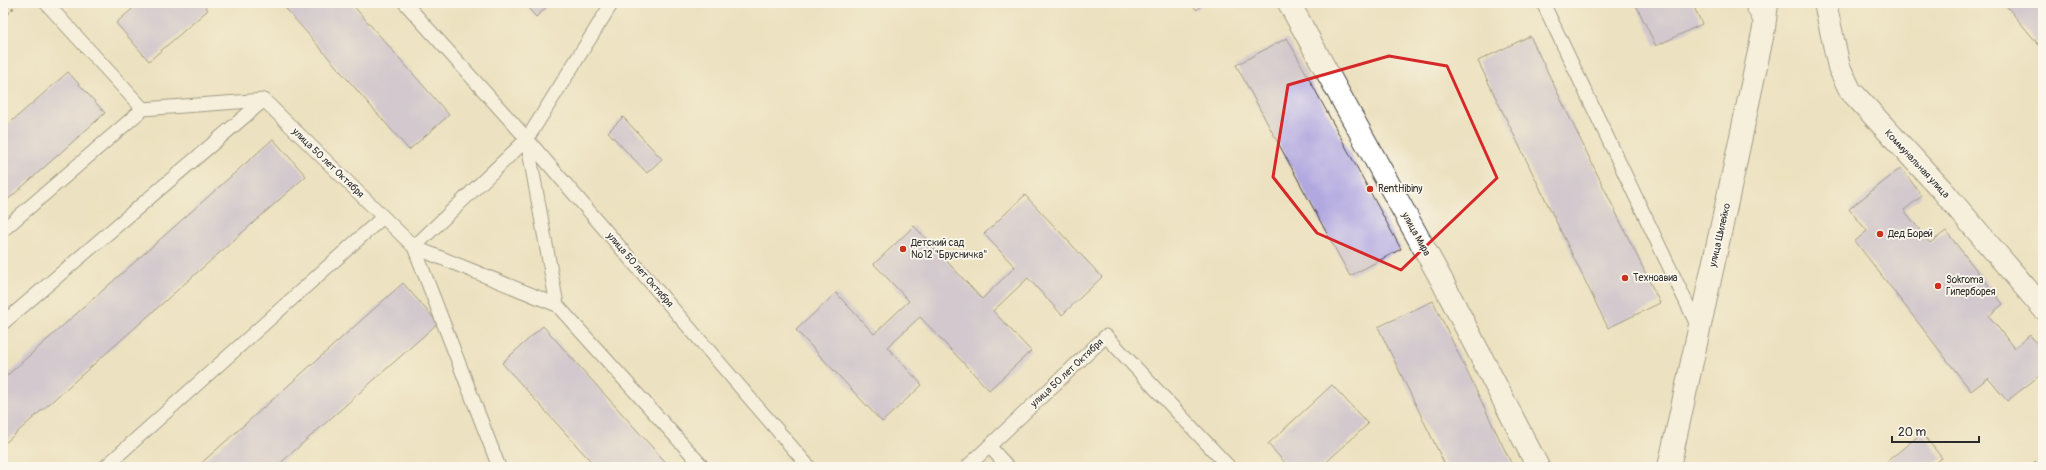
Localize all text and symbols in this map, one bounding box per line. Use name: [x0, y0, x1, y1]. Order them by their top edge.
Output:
street label: улица 50 лет Октября: [289, 125, 367, 201]
street label: Коммунальная улица: [1882, 127, 1952, 201]
place label: RentHibiny: [1378, 183, 1423, 195]
marker: RentHibiny: [1365, 184, 1375, 194]
street label: улица Шилейко: [1707, 201, 1733, 269]
street label: улица Мира: [1399, 209, 1433, 258]
place label: Дед Борей: [1887, 228, 1933, 240]
street label: улица 50 лет Октября: [604, 229, 676, 310]
marker: Дед Борей: [1875, 229, 1885, 239]
place label: Детский сад №12 "Брусничка": [910, 237, 987, 261]
marker: Детский сад №12 "Брусничка": [898, 244, 908, 254]
place label: Техноавиа: [1633, 272, 1678, 284]
marker: Техноавиа: [1620, 273, 1630, 283]
place label: Sokroma Гиперборея: [1946, 274, 1996, 298]
marker: Sokroma Гиперборея: [1933, 281, 1943, 291]
street label: улица 50 лет Октября: [1027, 336, 1106, 411]
scale bar: [1892, 418, 1979, 444]
text: 20 m: [1898, 425, 1927, 440]

